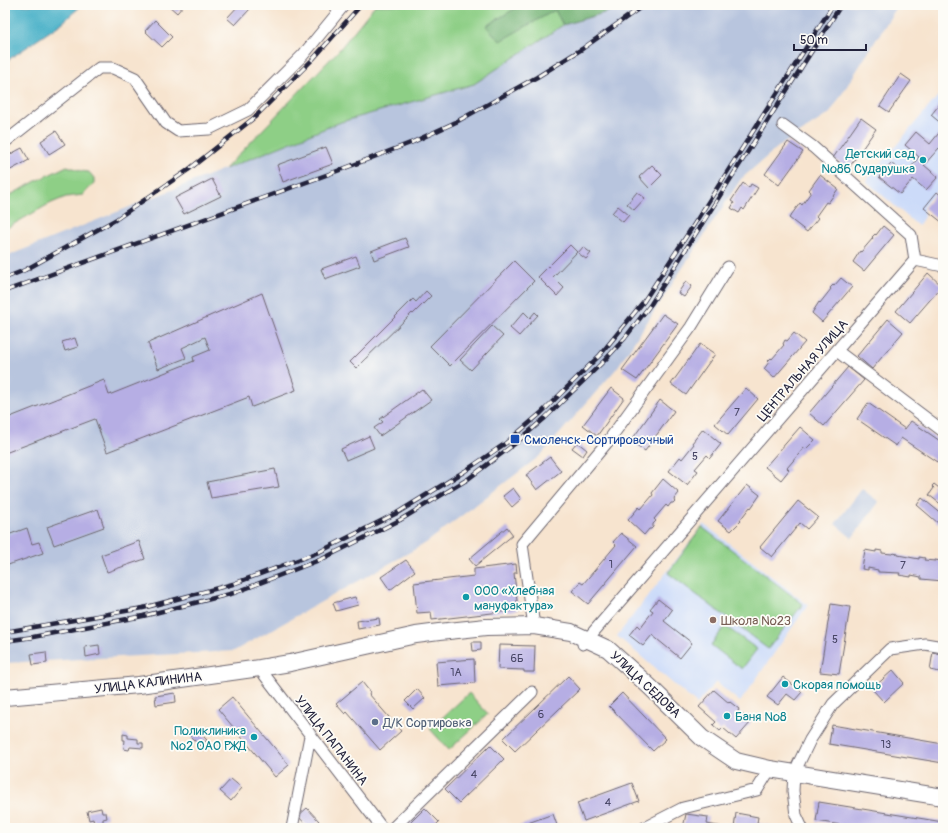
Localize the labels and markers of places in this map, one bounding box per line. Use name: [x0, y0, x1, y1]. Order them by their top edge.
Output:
place label: Детский сад №86 Сударушка: [821, 146, 915, 177]
marker: Детский сад №86 Сударушка: [918, 155, 928, 165]
place label: Смоленск-Сортировочный: [524, 432, 674, 448]
marker: Смоленск-Сортировочный: [509, 433, 521, 445]
place label: ООО «Хлебная мануфактура»: [474, 583, 554, 614]
marker: ООО «Хлебная мануфактура»: [461, 592, 471, 602]
place label: Школа №23: [721, 613, 791, 629]
marker: Школа №23: [708, 615, 718, 625]
place label: Скорая помощь: [793, 677, 881, 693]
marker: Скорая помощь: [780, 679, 790, 689]
place label: Баня №8: [735, 709, 787, 725]
marker: Баня №8: [722, 711, 732, 721]
place label: Д/К Сортировка: [382, 715, 471, 731]
marker: Д/К Сортировка: [370, 717, 380, 727]
place label: Поликлиника №2 ОАО РЖД: [170, 723, 246, 754]
marker: Поликлиника №2 ОАО РЖД: [249, 732, 259, 742]

